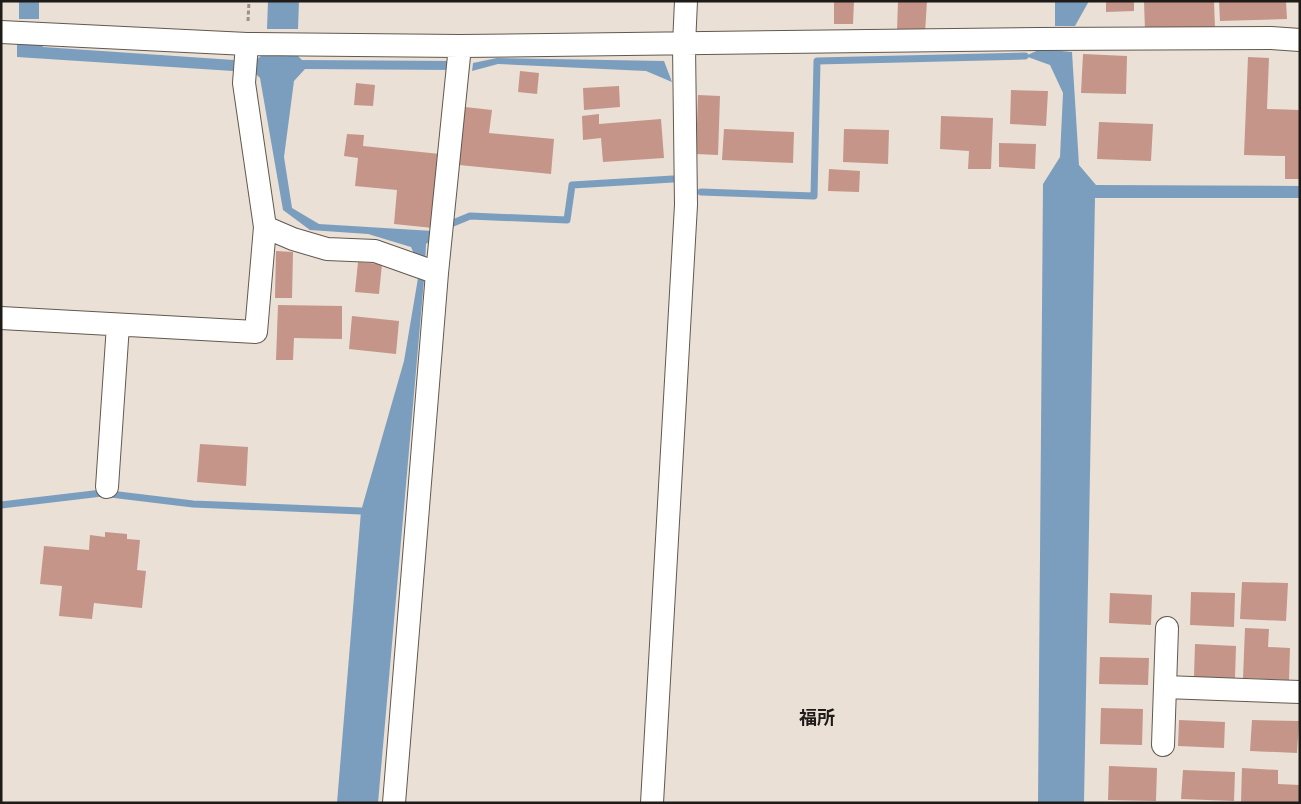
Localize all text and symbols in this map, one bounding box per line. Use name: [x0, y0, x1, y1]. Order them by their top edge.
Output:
district label: 福所: [799, 707, 835, 729]

